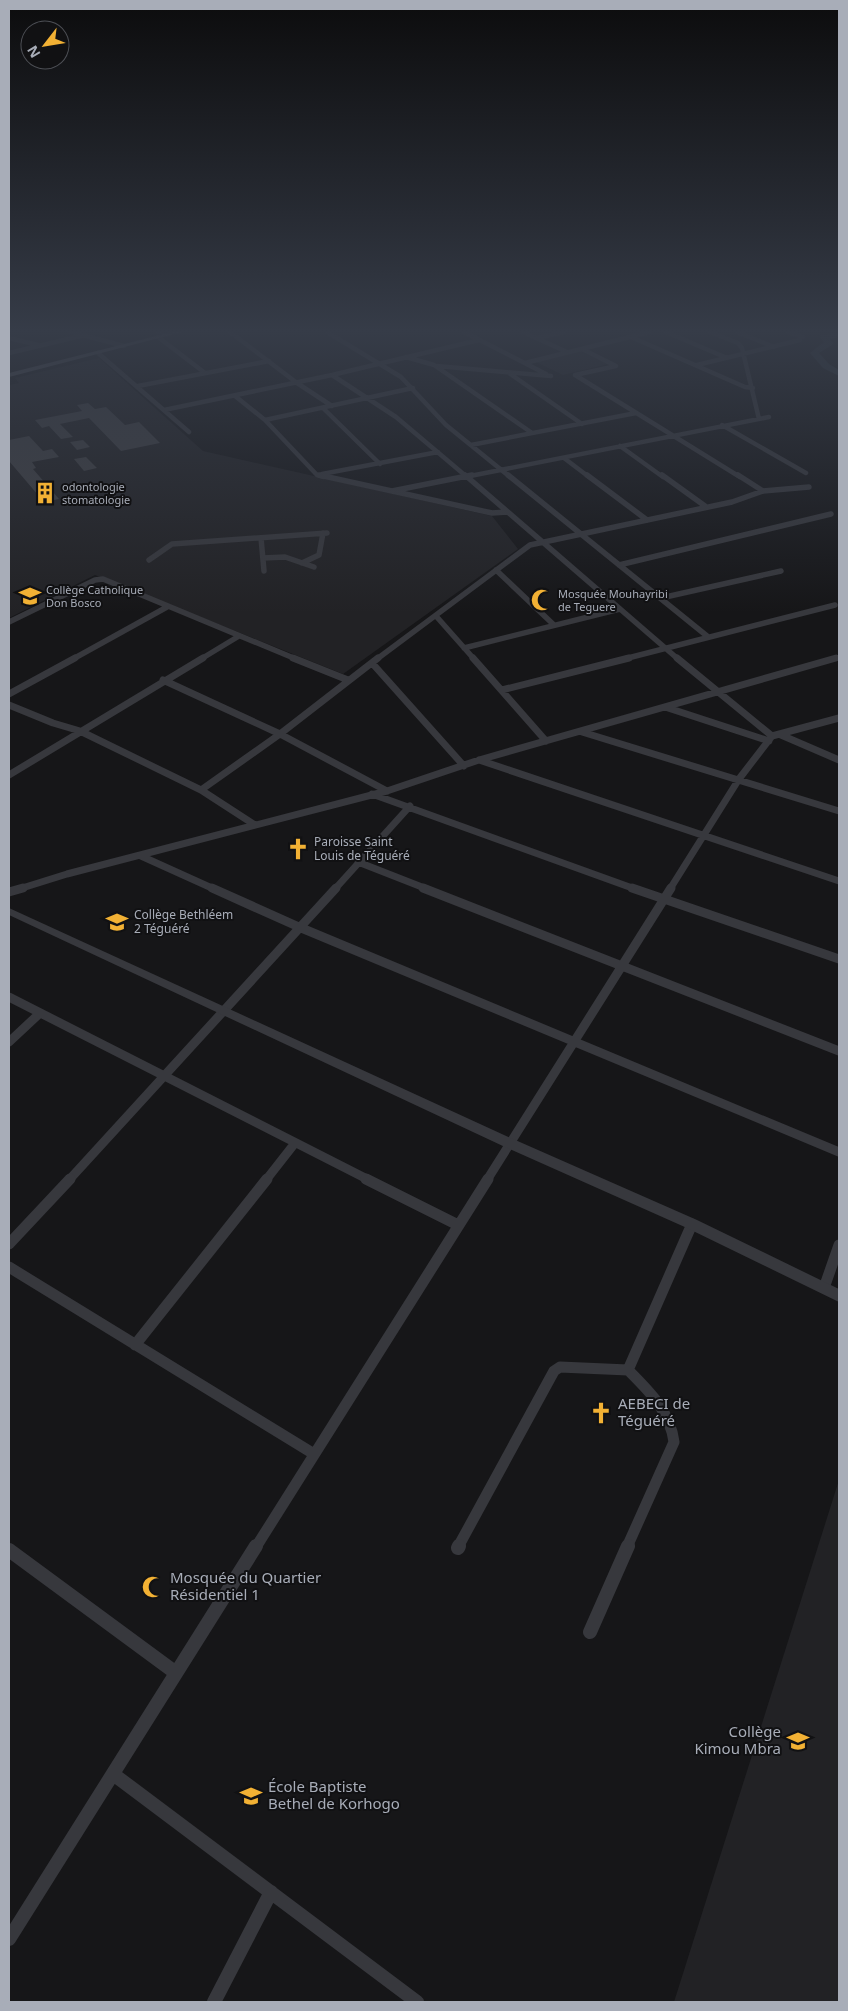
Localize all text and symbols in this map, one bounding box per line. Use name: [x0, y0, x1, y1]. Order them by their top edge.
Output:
north arrow: [20, 20, 70, 70]
text: N: [22, 42, 45, 62]
place label: odontologie stomatologie: [62, 479, 130, 507]
building icon: odontologie stomatologie: [32, 480, 58, 506]
place label: Collège Catholique Don Bosco: [46, 582, 143, 610]
school or university icon: Collège Catholique Don Bosco: [17, 583, 43, 609]
place label: Mosquée Mouhayribi de Teguere: [558, 586, 668, 614]
mosque icon: Mosquée Mouhayribi de Teguere: [529, 587, 555, 613]
place label: Paroisse Saint Louis de Téguéré: [314, 833, 410, 864]
church icon: Paroisse Saint Louis de Téguéré: [285, 836, 311, 862]
place label: Collège Bethléem 2 Téguéré: [134, 906, 233, 937]
school or university icon: Collège Bethléem 2 Téguéré: [104, 909, 130, 935]
place label: AEBECI de Téguéré: [618, 1393, 690, 1430]
church icon: AEBECI de Téguéré: [588, 1400, 614, 1426]
place label: Mosquée du Quartier Résidentiel 1: [170, 1567, 321, 1604]
mosque icon: Mosquée du Quartier Résidentiel 1: [140, 1574, 166, 1600]
place label: Collège Kimou Mbra: [694, 1721, 781, 1758]
school or university icon: Collège Kimou Mbra: [785, 1728, 811, 1754]
place label: École Baptiste Bethel de Korhogo: [268, 1776, 400, 1813]
school or university icon: École Baptiste Bethel de Korhogo: [238, 1783, 264, 1809]

